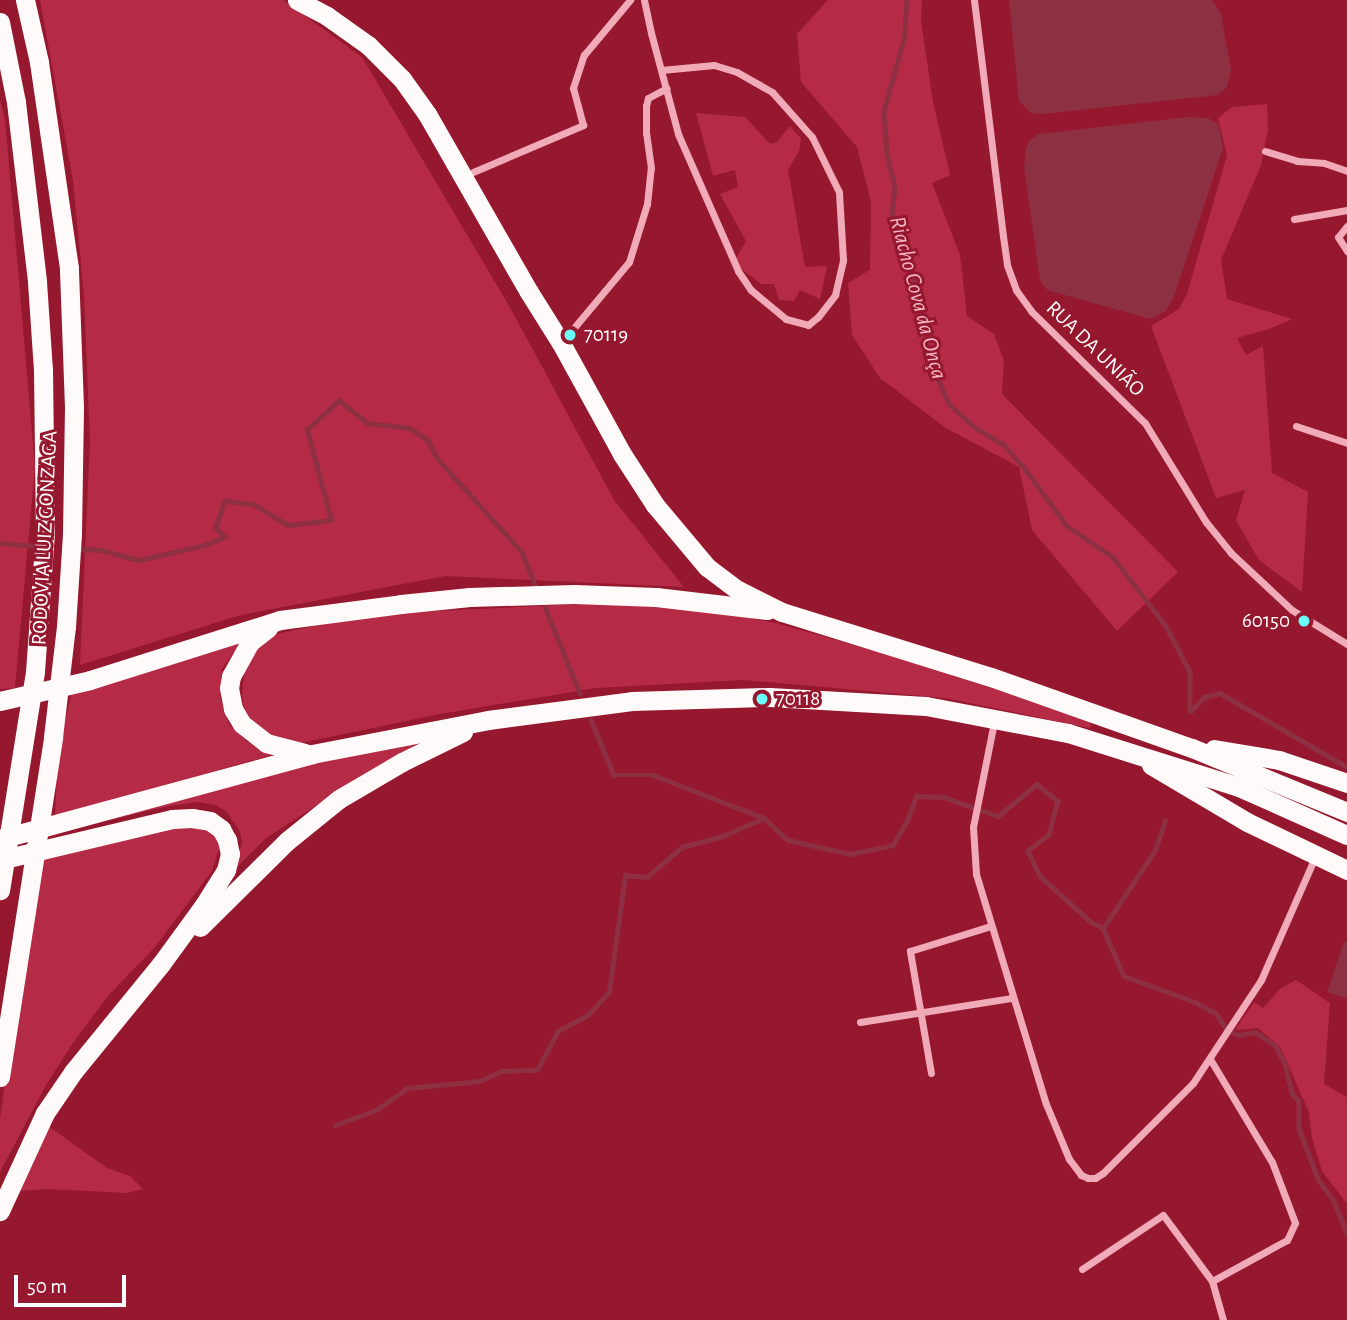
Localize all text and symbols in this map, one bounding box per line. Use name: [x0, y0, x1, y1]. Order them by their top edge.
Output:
water label: Riacho Cova da Onça: [882, 214, 952, 382]
street label: RUA DA UNIÃO: [1041, 296, 1149, 402]
place label: 70119: [584, 322, 628, 348]
marker: 70119: [562, 327, 578, 343]
street label: RODOVIA LUIZ GONZAGA: [27, 430, 63, 646]
place label: 60150: [1242, 608, 1290, 634]
marker: 60150: [1296, 613, 1312, 629]
place label: 70118: [776, 686, 820, 712]
marker: 70118: [754, 691, 770, 707]
scale bar: [18, 1260, 130, 1304]
text: 50 m: [27, 1276, 67, 1297]

